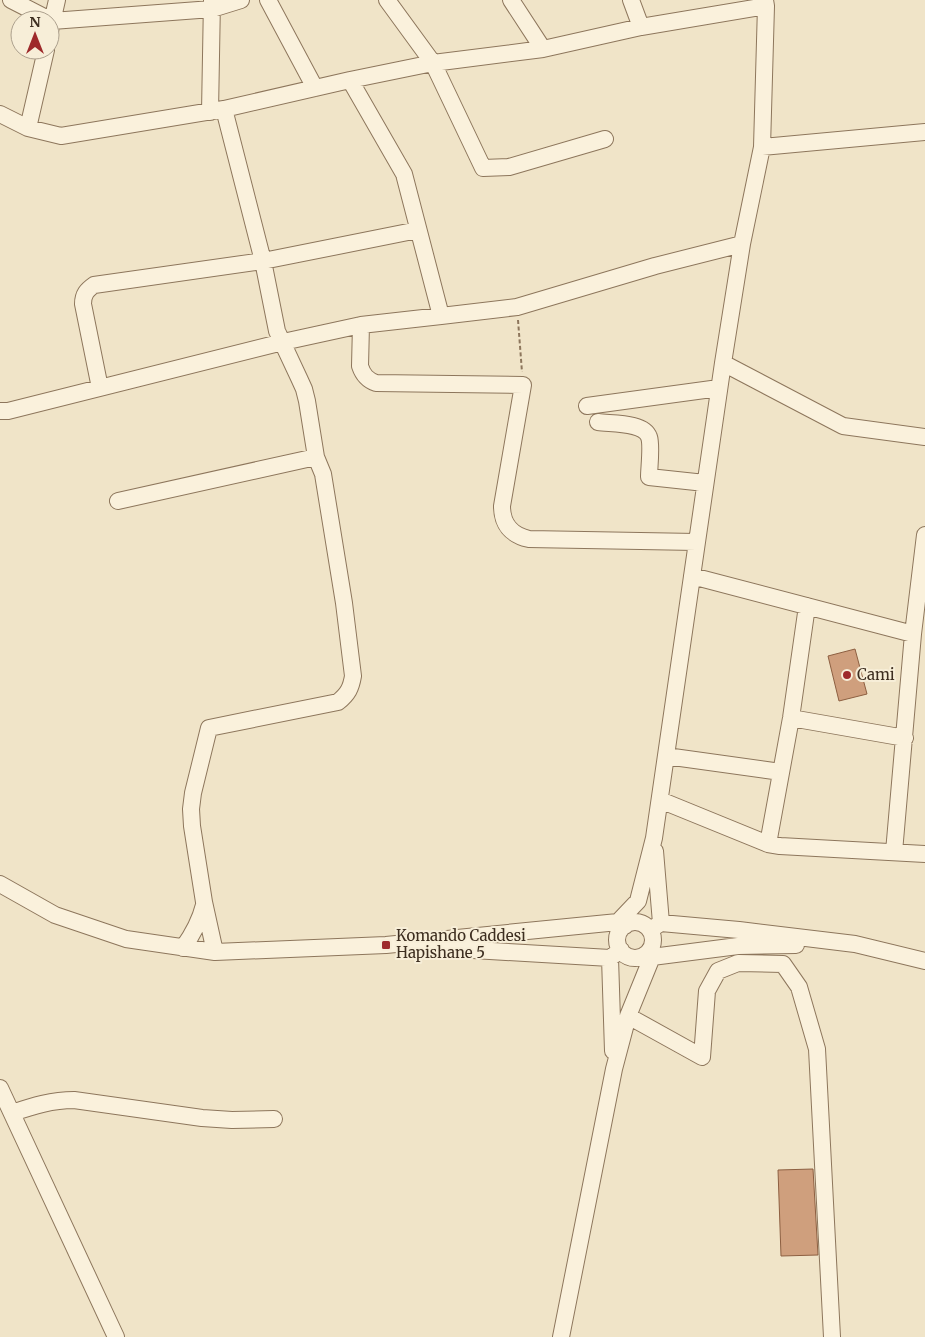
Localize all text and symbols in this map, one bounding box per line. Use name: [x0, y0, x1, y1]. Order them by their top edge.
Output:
north arrow: [10, 10, 60, 60]
text: N: [29, 13, 41, 31]
place label: Cami: [857, 665, 895, 684]
marker: Cami: [841, 669, 853, 681]
place label: Komando Caddesi Hapishane 5: [396, 926, 526, 962]
marker: Komando Caddesi Hapishane 5: [380, 939, 392, 951]

